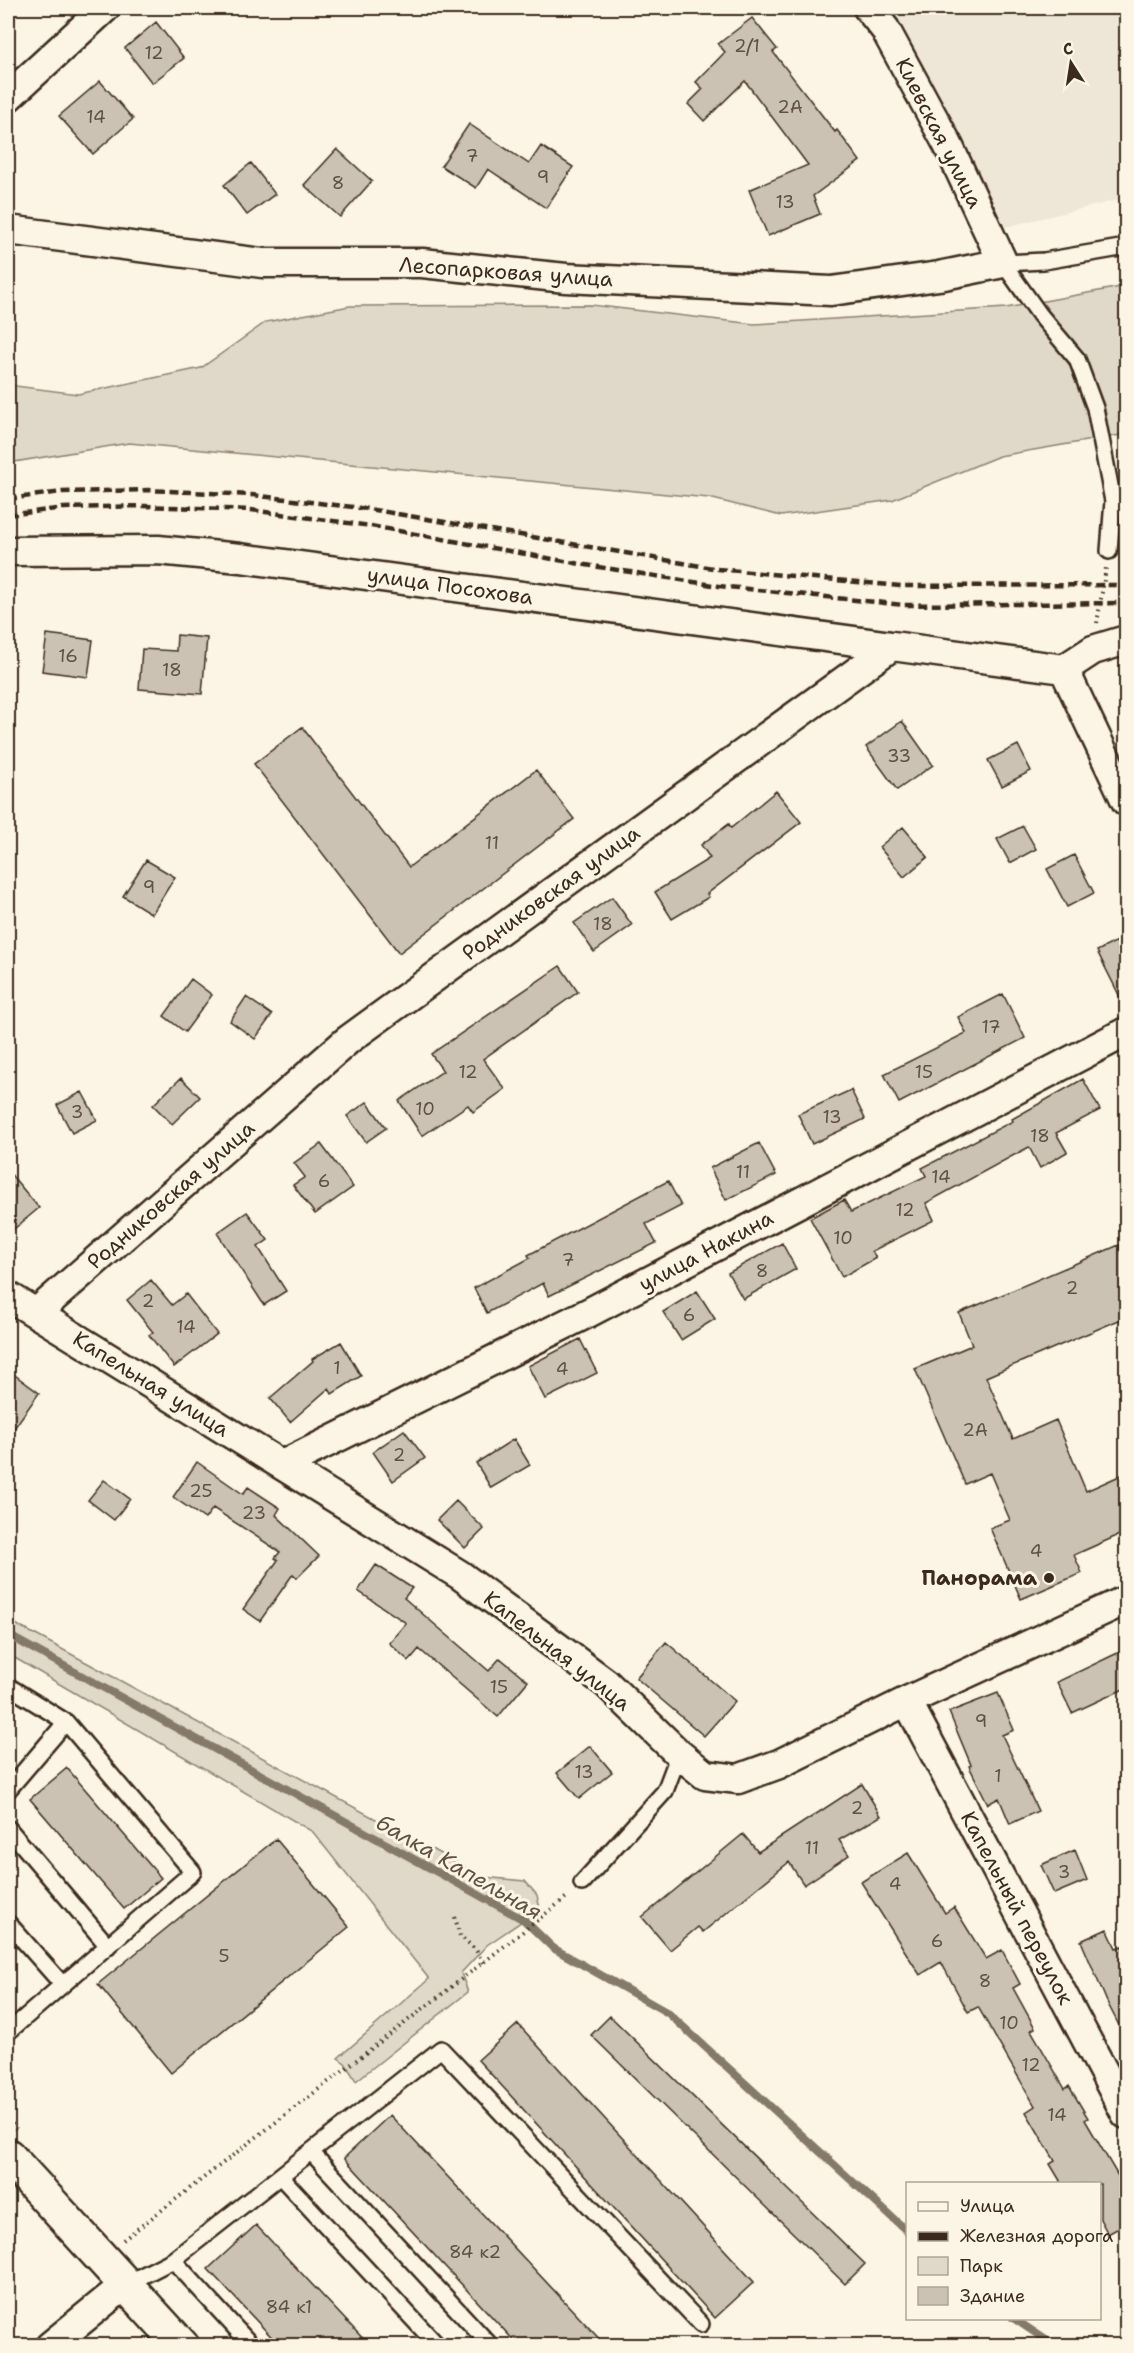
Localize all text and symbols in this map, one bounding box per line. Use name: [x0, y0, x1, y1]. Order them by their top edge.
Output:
north arrow: [1041, 33, 1101, 93]
house number: 2/1: [734, 34, 760, 58]
text: С: [1061, 37, 1075, 60]
house number: 12: [144, 41, 164, 65]
street label: Киевская улица: [889, 53, 989, 213]
house number: 2А: [777, 95, 803, 119]
house number: 14: [86, 105, 106, 129]
house number: 7: [466, 144, 478, 168]
house number: 9: [537, 165, 549, 189]
house number: 8: [332, 171, 344, 195]
house number: 13: [775, 190, 795, 214]
street label: Лесопарковая улица: [398, 251, 614, 293]
street label: улица Посохова: [365, 560, 535, 612]
house number: 16: [58, 644, 78, 668]
house number: 18: [162, 658, 182, 682]
house number: 33: [887, 744, 911, 768]
street label: Родниковская улица: [456, 819, 646, 967]
house number: 11: [485, 831, 499, 855]
house number: 9: [143, 875, 155, 899]
house number: 18: [593, 912, 613, 936]
house number: 17: [981, 1015, 1001, 1039]
house number: 12: [458, 1060, 478, 1084]
house number: 15: [915, 1060, 933, 1084]
house number: 10: [415, 1097, 435, 1121]
house number: 3: [71, 1100, 83, 1124]
house number: 13: [822, 1105, 842, 1129]
street label: Родниковская улица: [81, 1114, 261, 1276]
house number: 18: [1030, 1124, 1050, 1148]
house number: 11: [736, 1160, 750, 1184]
house number: 14: [931, 1165, 951, 1189]
house number: 6: [318, 1169, 330, 1193]
house number: 12: [895, 1198, 915, 1222]
street label: улица Накина: [634, 1204, 778, 1298]
house number: 10: [833, 1226, 853, 1250]
house number: 7: [562, 1248, 574, 1272]
house number: 8: [756, 1259, 768, 1283]
house number: 2: [1066, 1276, 1078, 1300]
house number: 2: [142, 1289, 154, 1313]
house number: 6: [683, 1303, 695, 1327]
house number: 14: [176, 1315, 196, 1339]
street label: Капельная улица: [68, 1325, 234, 1443]
house number: 1: [333, 1356, 341, 1380]
house number: 4: [556, 1357, 568, 1381]
house number: 2А: [962, 1418, 988, 1442]
house number: 2: [393, 1443, 405, 1467]
house number: 25: [189, 1479, 213, 1503]
house number: 23: [242, 1501, 266, 1525]
house number: 4: [1030, 1539, 1042, 1563]
place label: Панорама: [922, 1564, 1038, 1592]
marker: Панорама: [1042, 1571, 1056, 1585]
street label: Капельная улица: [478, 1585, 636, 1717]
house number: 15: [490, 1675, 508, 1699]
house number: 9: [975, 1709, 987, 1733]
house number: 13: [574, 1760, 594, 1784]
house number: 1: [994, 1764, 1002, 1788]
house number: 2: [851, 1796, 863, 1820]
street label: Капельный переулок: [954, 1806, 1080, 2010]
water label: балка Капельная: [371, 1808, 547, 1926]
house number: 11: [805, 1836, 819, 1860]
house number: 3: [1058, 1860, 1070, 1884]
house number: 4: [889, 1872, 901, 1896]
house number: 6: [931, 1929, 943, 1953]
house number: 5: [218, 1944, 230, 1968]
house number: 8: [979, 1969, 991, 1993]
house number: 10: [999, 2011, 1019, 2035]
house number: 12: [1021, 2053, 1041, 2077]
house number: 14: [1047, 2103, 1067, 2127]
legend: [906, 2182, 1101, 2320]
text: Улица: [960, 2194, 1014, 2218]
text: Железная дорога: [960, 2224, 1113, 2248]
house number: 84 к2: [449, 2240, 501, 2264]
text: Парк: [960, 2254, 1003, 2278]
text: Здание: [960, 2284, 1025, 2308]
house number: 84 к1: [266, 2295, 312, 2319]

